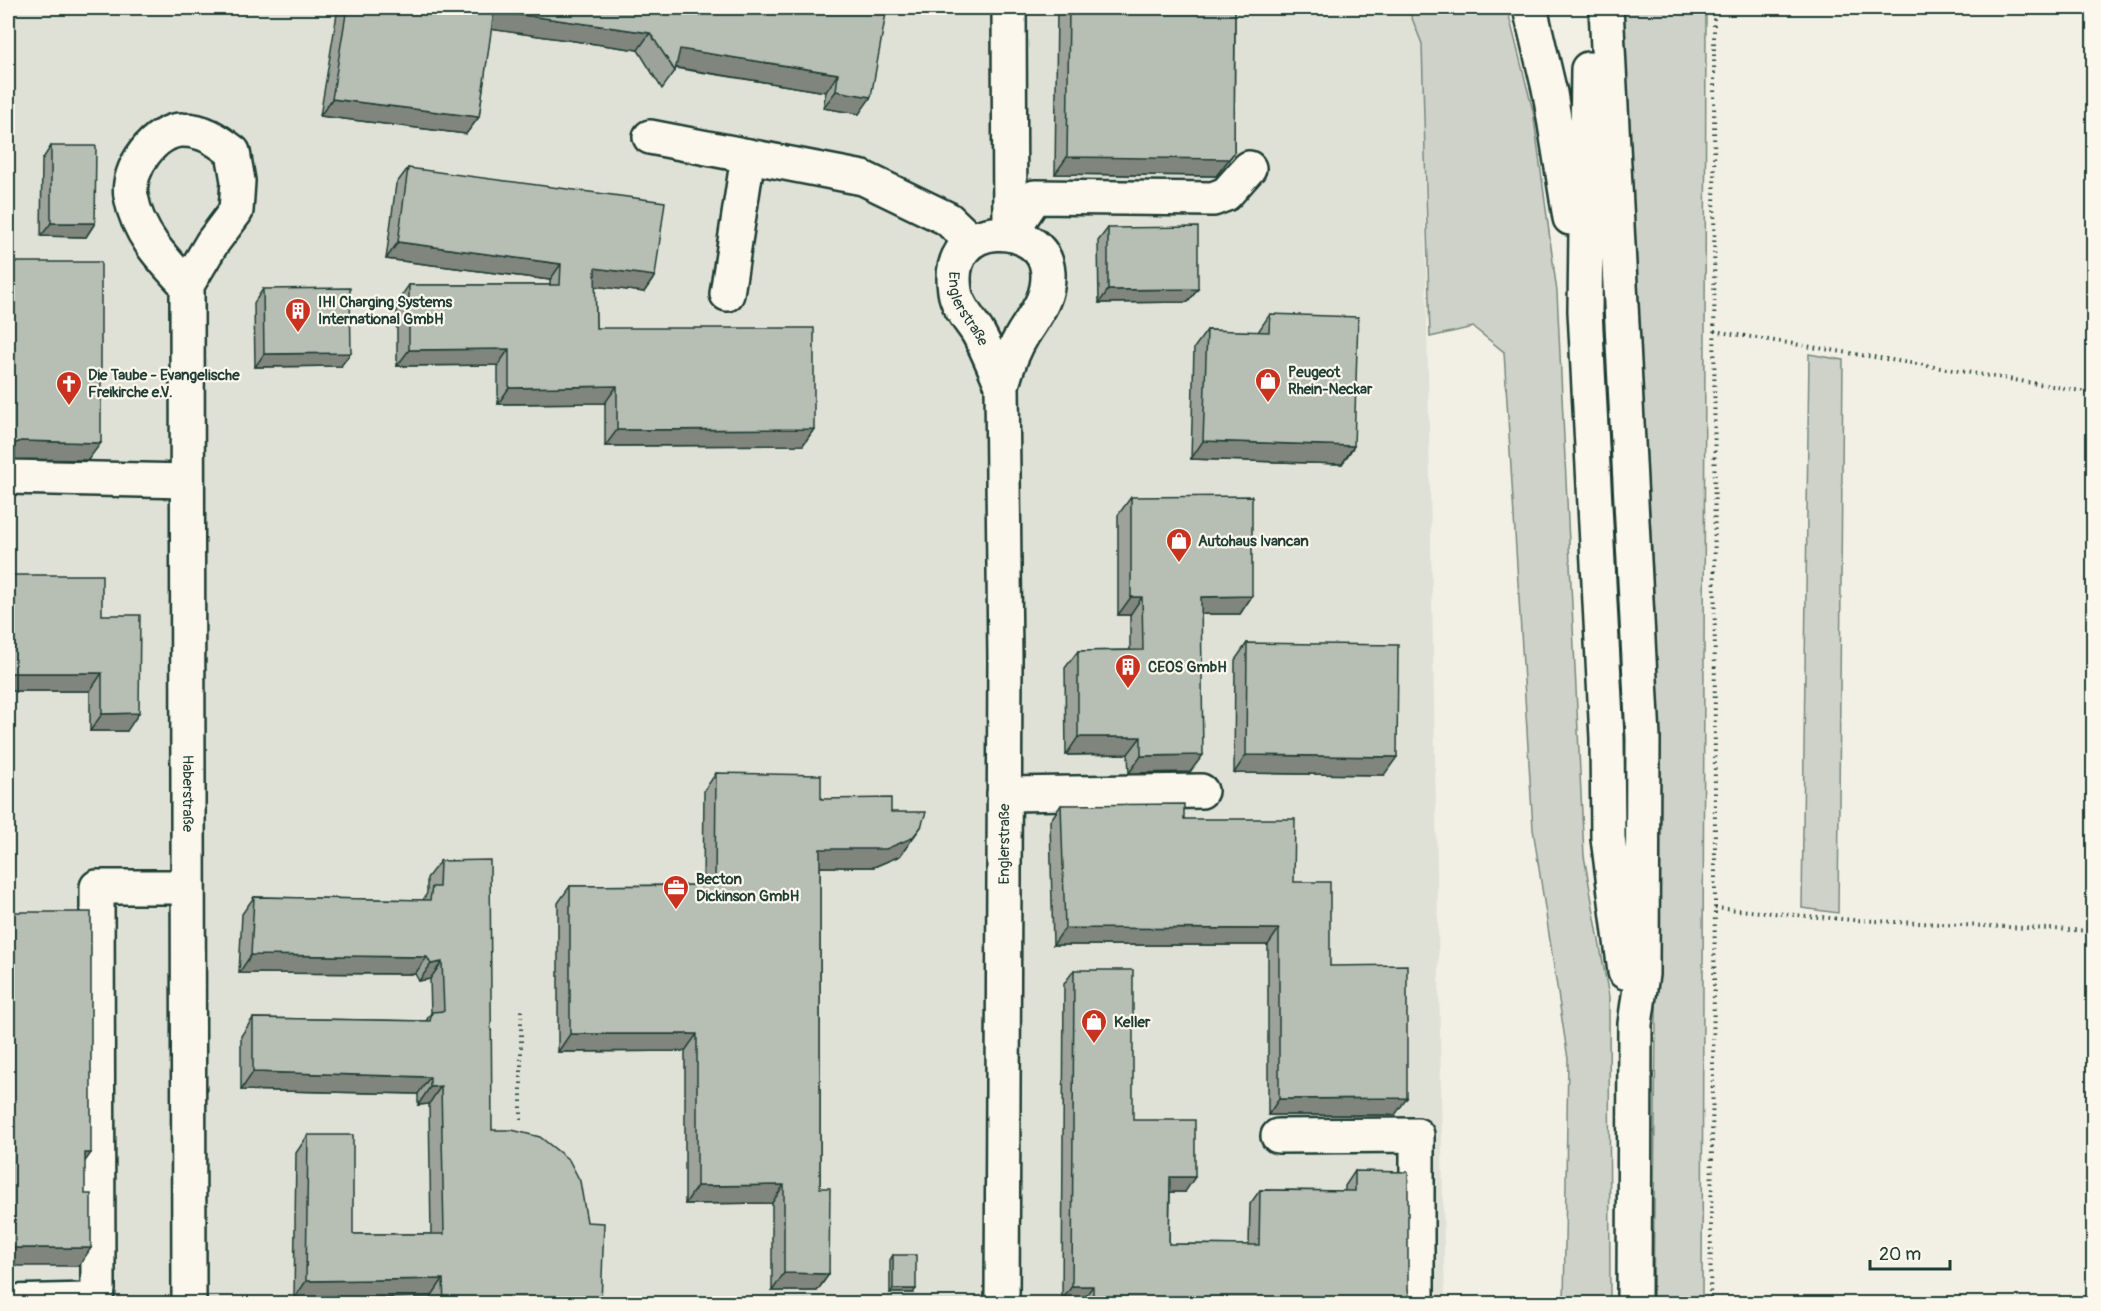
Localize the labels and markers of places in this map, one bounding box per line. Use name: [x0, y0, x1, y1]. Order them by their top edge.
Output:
place label: IHI Charging Systems International GmbH: [318, 293, 452, 329]
building icon: IHI Charging Systems International GmbH: [283, 296, 313, 334]
place label: Peugeot Rhein-Neckar: [1288, 363, 1373, 399]
place label: Die Taube - Evangelische Freikirche e.V.: [88, 366, 240, 402]
shop icon: Peugeot Rhein-Neckar: [1253, 366, 1283, 404]
church icon: Die Taube - Evangelische Freikirche e.V.: [54, 369, 84, 407]
shop icon: Autohaus Ivancan: [1164, 526, 1194, 564]
place label: Autohaus Ivancan: [1198, 532, 1309, 551]
building icon: CEOS GmbH: [1113, 652, 1143, 690]
place label: CEOS GmbH: [1148, 658, 1227, 677]
place label: Becton Dickinson GmbH: [696, 870, 800, 906]
office icon: Becton Dickinson GmbH: [661, 873, 691, 911]
shop icon: Keller: [1079, 1007, 1109, 1045]
place label: Keller: [1114, 1013, 1151, 1032]

